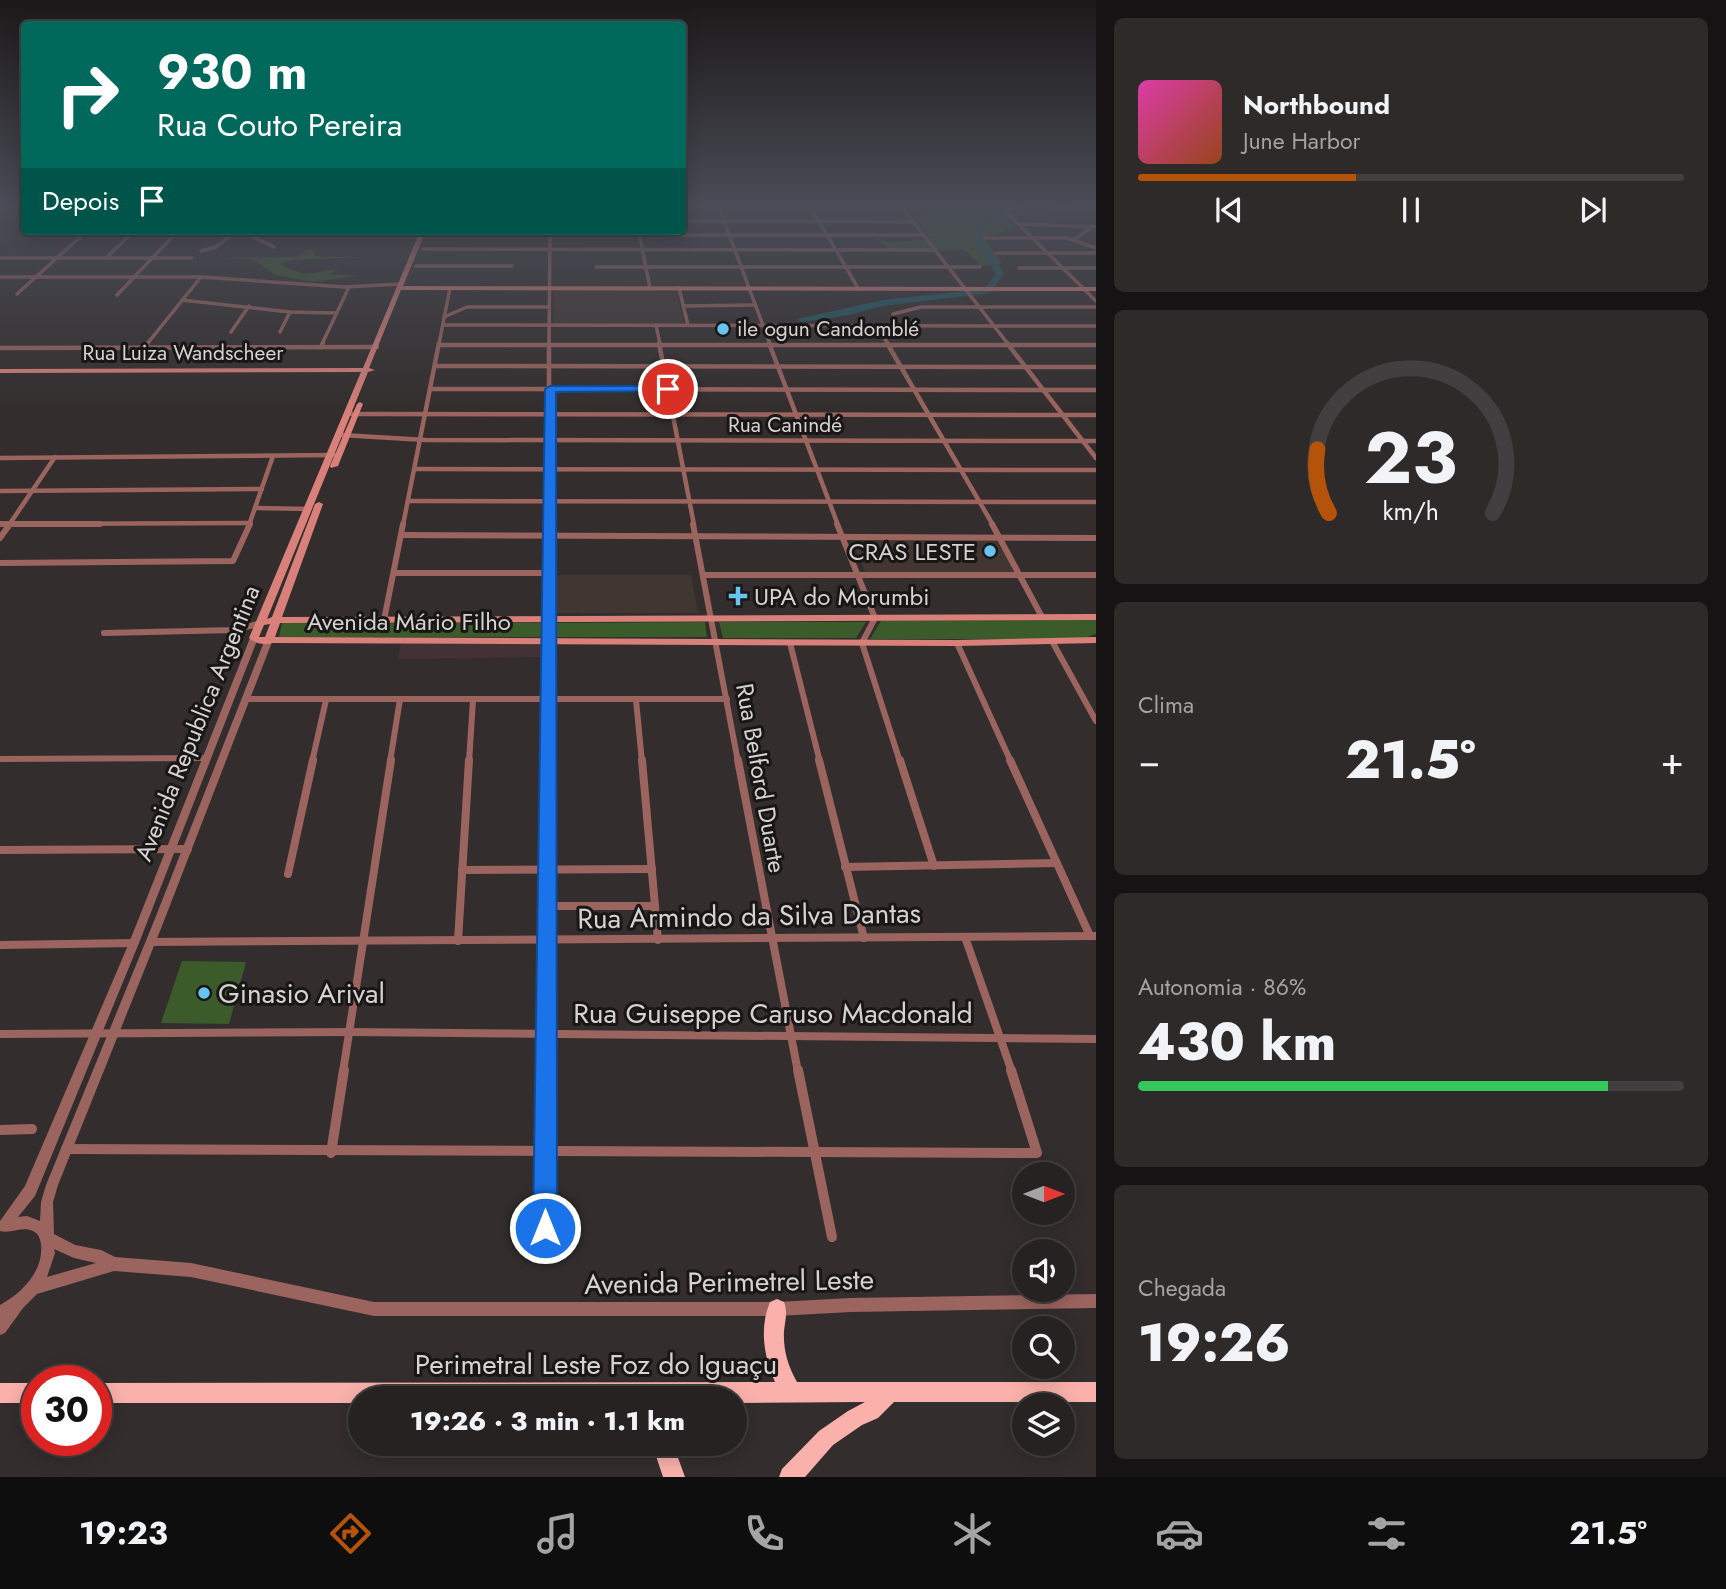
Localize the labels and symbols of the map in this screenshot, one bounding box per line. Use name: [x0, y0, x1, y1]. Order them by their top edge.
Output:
place label: ile ogun Candomblé: [737, 314, 919, 344]
marker: ile ogun Candomblé: [715, 321, 731, 337]
street label: Rua Luiza Wandscheer: [83, 338, 284, 368]
pin: [638, 359, 698, 419]
street label: Rua Canindé: [728, 410, 842, 440]
place label: CRAS LESTE: [848, 534, 976, 569]
marker: CRAS LESTE: [982, 543, 998, 559]
place label: UPA do Morumbi: [754, 579, 930, 614]
street label: Avenida Republica Argentina: [126, 580, 268, 866]
marker: UPA do Morumbi: [728, 586, 748, 606]
street label: Avenida Mário Filho: [307, 604, 511, 639]
street label: Rua Belford Duarte: [727, 680, 795, 876]
street label: Rua Armindo da Silva Dantas: [577, 893, 921, 939]
place label: Ginasio Arival: [218, 973, 385, 1014]
marker: Ginasio Arival: [196, 985, 212, 1001]
street label: Rua Guiseppe Caruso Macdonald: [573, 993, 973, 1034]
north arrow: [1012, 1162, 1074, 1225]
position arrow: [508, 1191, 582, 1265]
street label: Avenida Perimetrel Leste: [584, 1259, 874, 1305]
street label: Perimetral Leste Foz do Iguaçu: [415, 1344, 777, 1385]
speed limit sign: 30: [21, 1365, 112, 1456]

